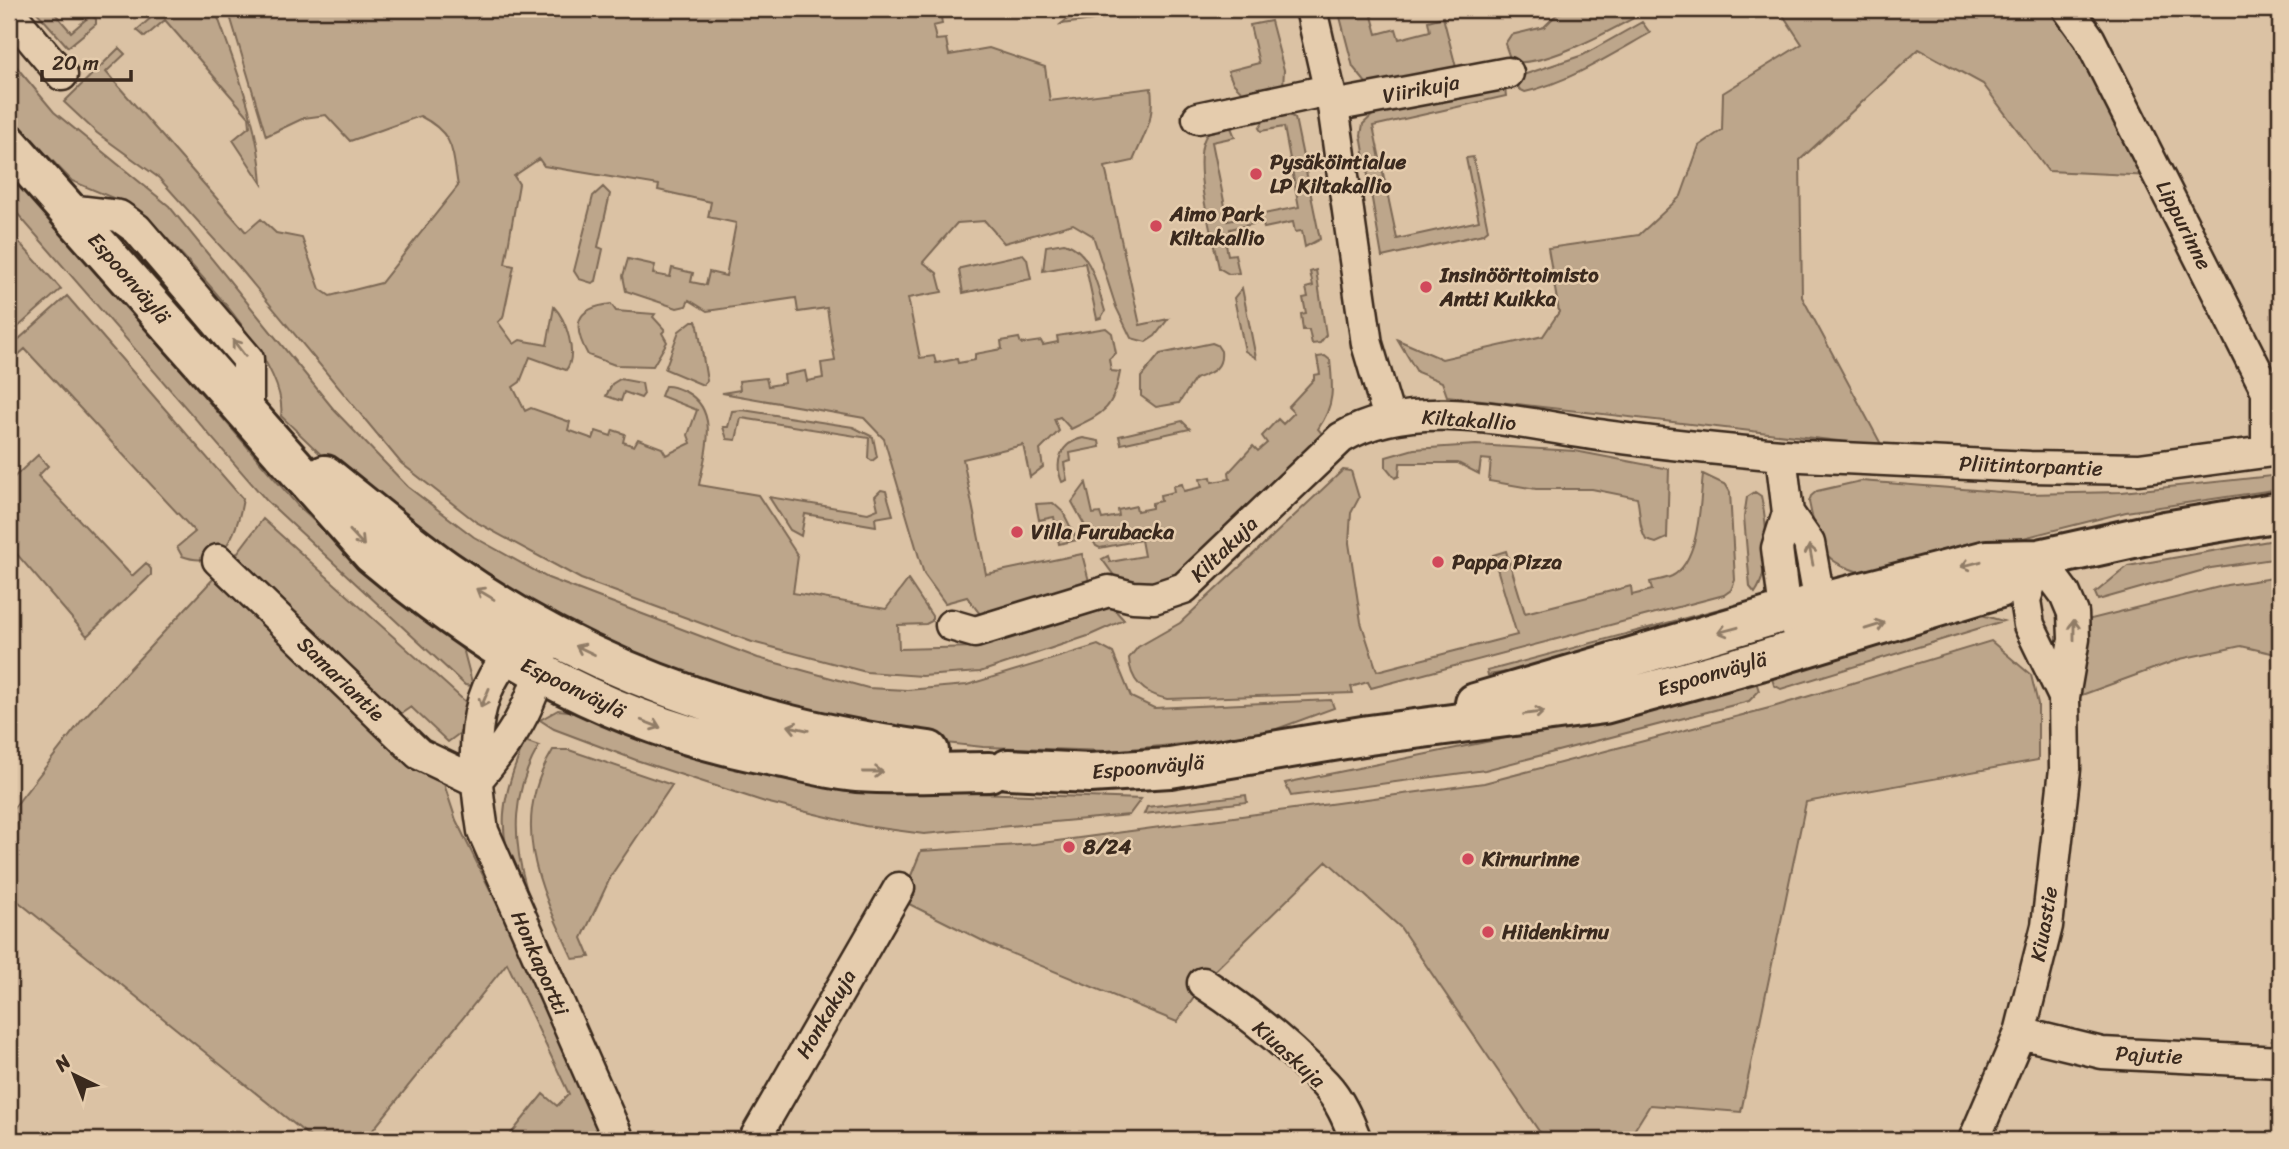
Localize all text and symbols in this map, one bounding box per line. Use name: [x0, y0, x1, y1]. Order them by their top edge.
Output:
scale bar: [42, 38, 131, 82]
text: 20 m: [52, 44, 99, 82]
street label: Viirikuja: [1379, 63, 1463, 115]
place label: Pysäköintialue LP Kiltakallio: [1270, 143, 1407, 205]
marker: Pysäköintialue LP Kiltakallio: [1248, 166, 1264, 182]
street label: Lippurinne: [2145, 173, 2223, 277]
place label: Aimo Park Kiltakallio: [1169, 195, 1265, 257]
marker: Aimo Park Kiltakallio: [1148, 218, 1164, 234]
street label: Espoonväylä: [78, 223, 181, 334]
place label: Insinööritoimisto Antti Kuikka: [1439, 256, 1599, 318]
marker: Insinööritoimisto Antti Kuikka: [1418, 279, 1434, 295]
one-way arrow: [232, 339, 247, 358]
street label: Kiltakallio: [1421, 398, 1518, 442]
street label: Pliitintorpantie: [1958, 445, 2104, 488]
street label: Kiltakuja: [1181, 506, 1268, 592]
place label: Villa Furubacka: [1031, 513, 1175, 551]
marker: Villa Furubacka: [1009, 524, 1025, 540]
one-way arrow: [349, 529, 366, 546]
place label: Pappa Pizza: [1452, 543, 1563, 581]
one-way arrow: [1804, 544, 1817, 567]
marker: Pappa Pizza: [1430, 554, 1446, 570]
one-way arrow: [1960, 558, 1983, 571]
one-way arrow: [476, 587, 496, 601]
one-way arrow: [1864, 618, 1886, 631]
one-way arrow: [2067, 618, 2080, 641]
one-way arrow: [1717, 624, 1739, 637]
street label: Samariantie: [288, 626, 394, 732]
street label: Espoonväylä: [1653, 640, 1773, 708]
one-way arrow: [575, 642, 596, 656]
street label: Espoonväylä: [514, 646, 633, 730]
one-way arrow: [478, 686, 491, 708]
one-way arrow: [1522, 707, 1545, 720]
one-way arrow: [640, 718, 661, 731]
one-way arrow: [787, 721, 810, 734]
street label: Espoonväylä: [1090, 743, 1207, 791]
one-way arrow: [861, 765, 884, 779]
place label: 8/24: [1082, 828, 1131, 866]
marker: 8/24: [1061, 839, 1077, 855]
place label: Kirnurinne: [1481, 840, 1580, 878]
marker: Kirnurinne: [1460, 851, 1476, 867]
street label: Kiuastie: [2019, 883, 2069, 965]
street label: Honkaportti: [500, 904, 581, 1023]
place label: Hiidenkirnu: [1501, 913, 1610, 951]
marker: Hiidenkirnu: [1480, 924, 1496, 940]
street label: Honkakuja: [785, 962, 867, 1066]
street label: Kiuaskuja: [1243, 1010, 1335, 1098]
street label: Pajutie: [2114, 1034, 2184, 1076]
north arrow: [38, 1040, 108, 1110]
text: N: [46, 1046, 79, 1080]

